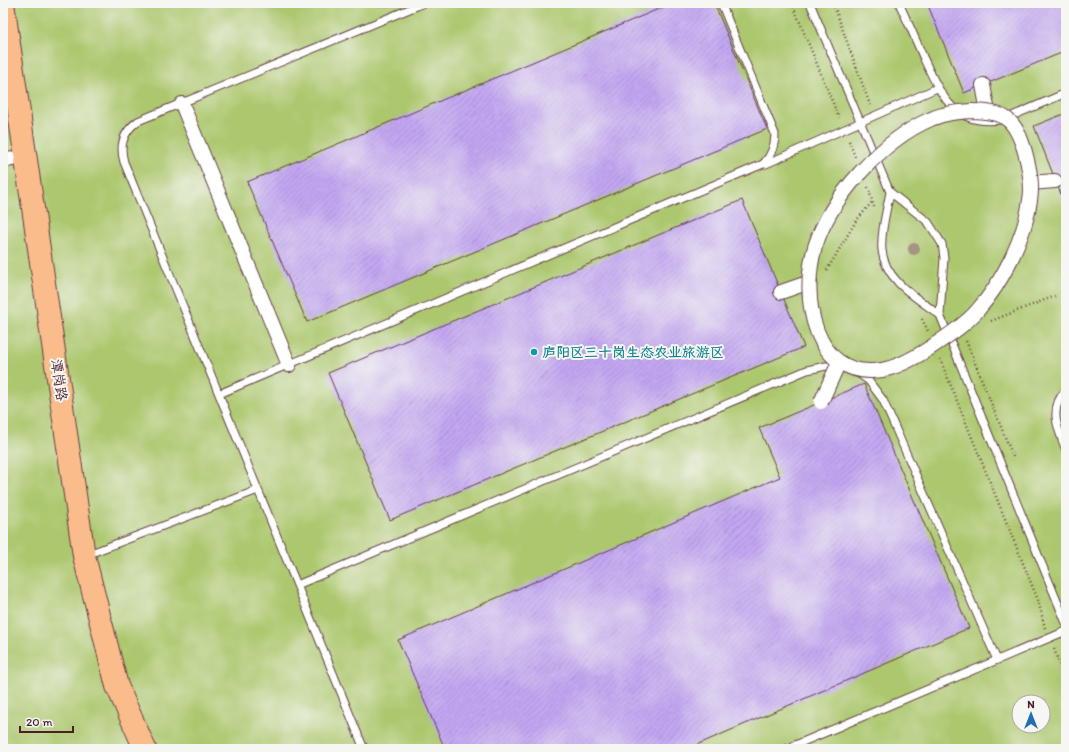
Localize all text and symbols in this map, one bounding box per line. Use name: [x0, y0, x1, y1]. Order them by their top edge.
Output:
place label: 庐阳区三十岗生态农业旅游区: [542, 344, 724, 361]
marker: 庐阳区三十岗生态农业旅游区: [529, 347, 539, 357]
street label: 潭岗路: [48, 358, 70, 402]
north arrow: [1011, 694, 1051, 734]
text: N: [1027, 698, 1035, 711]
scale bar: [20, 708, 73, 734]
text: 20 m: [26, 715, 53, 729]

